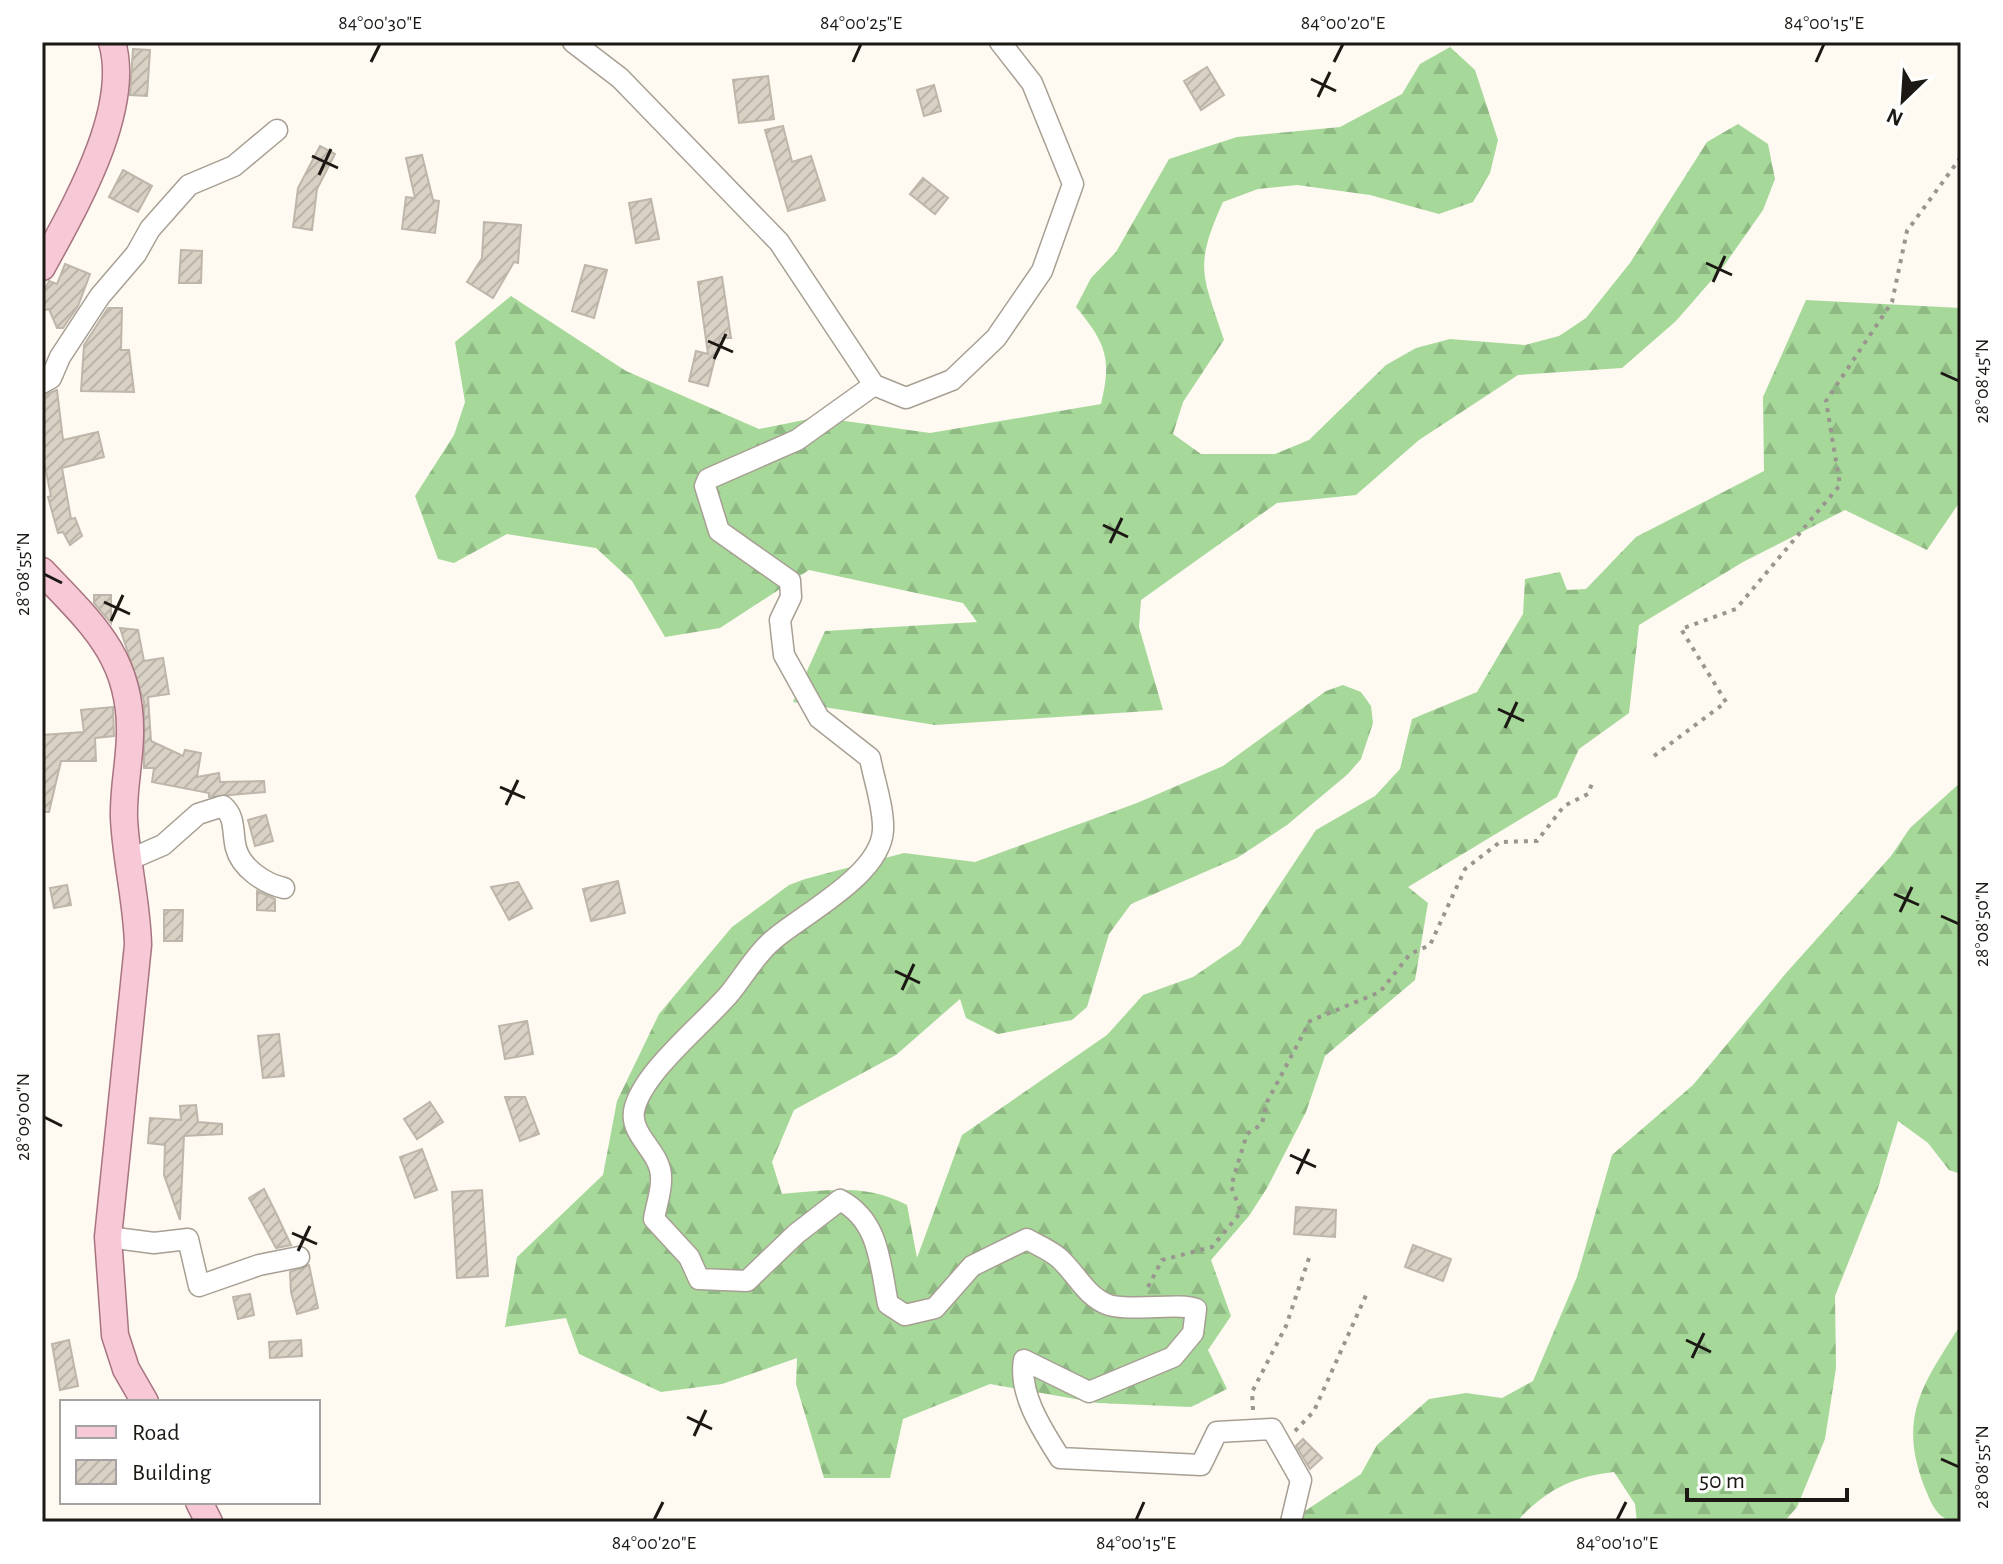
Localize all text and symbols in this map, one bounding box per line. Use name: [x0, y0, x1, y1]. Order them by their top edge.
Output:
text: 84°00'30"E: [338, 13, 422, 33]
text: 84°00'25"E: [820, 13, 902, 33]
text: 84°00'20"E: [1301, 13, 1386, 33]
text: 84°00'15"E: [1784, 13, 1864, 33]
north arrow: [1863, 60, 1943, 140]
text: N: [1883, 104, 1907, 130]
text: 28°08'45"N: [1972, 338, 1992, 424]
text: 28°08'55"N: [13, 532, 33, 616]
text: 28°08'50"N: [1972, 881, 1992, 967]
text: 28°09'00"N: [13, 1073, 33, 1161]
legend: [60, 1400, 320, 1504]
text: Road: [132, 1421, 180, 1445]
text: 28°08'55"N: [1972, 1425, 1992, 1509]
scale bar: [1687, 1452, 1847, 1502]
text: Building: [132, 1461, 211, 1485]
text: 50 m: [1699, 1469, 1745, 1493]
text: 84°00'20"E: [612, 1533, 697, 1553]
text: 84°00'15"E: [1096, 1533, 1176, 1553]
text: 84°00'10"E: [1576, 1533, 1658, 1553]

